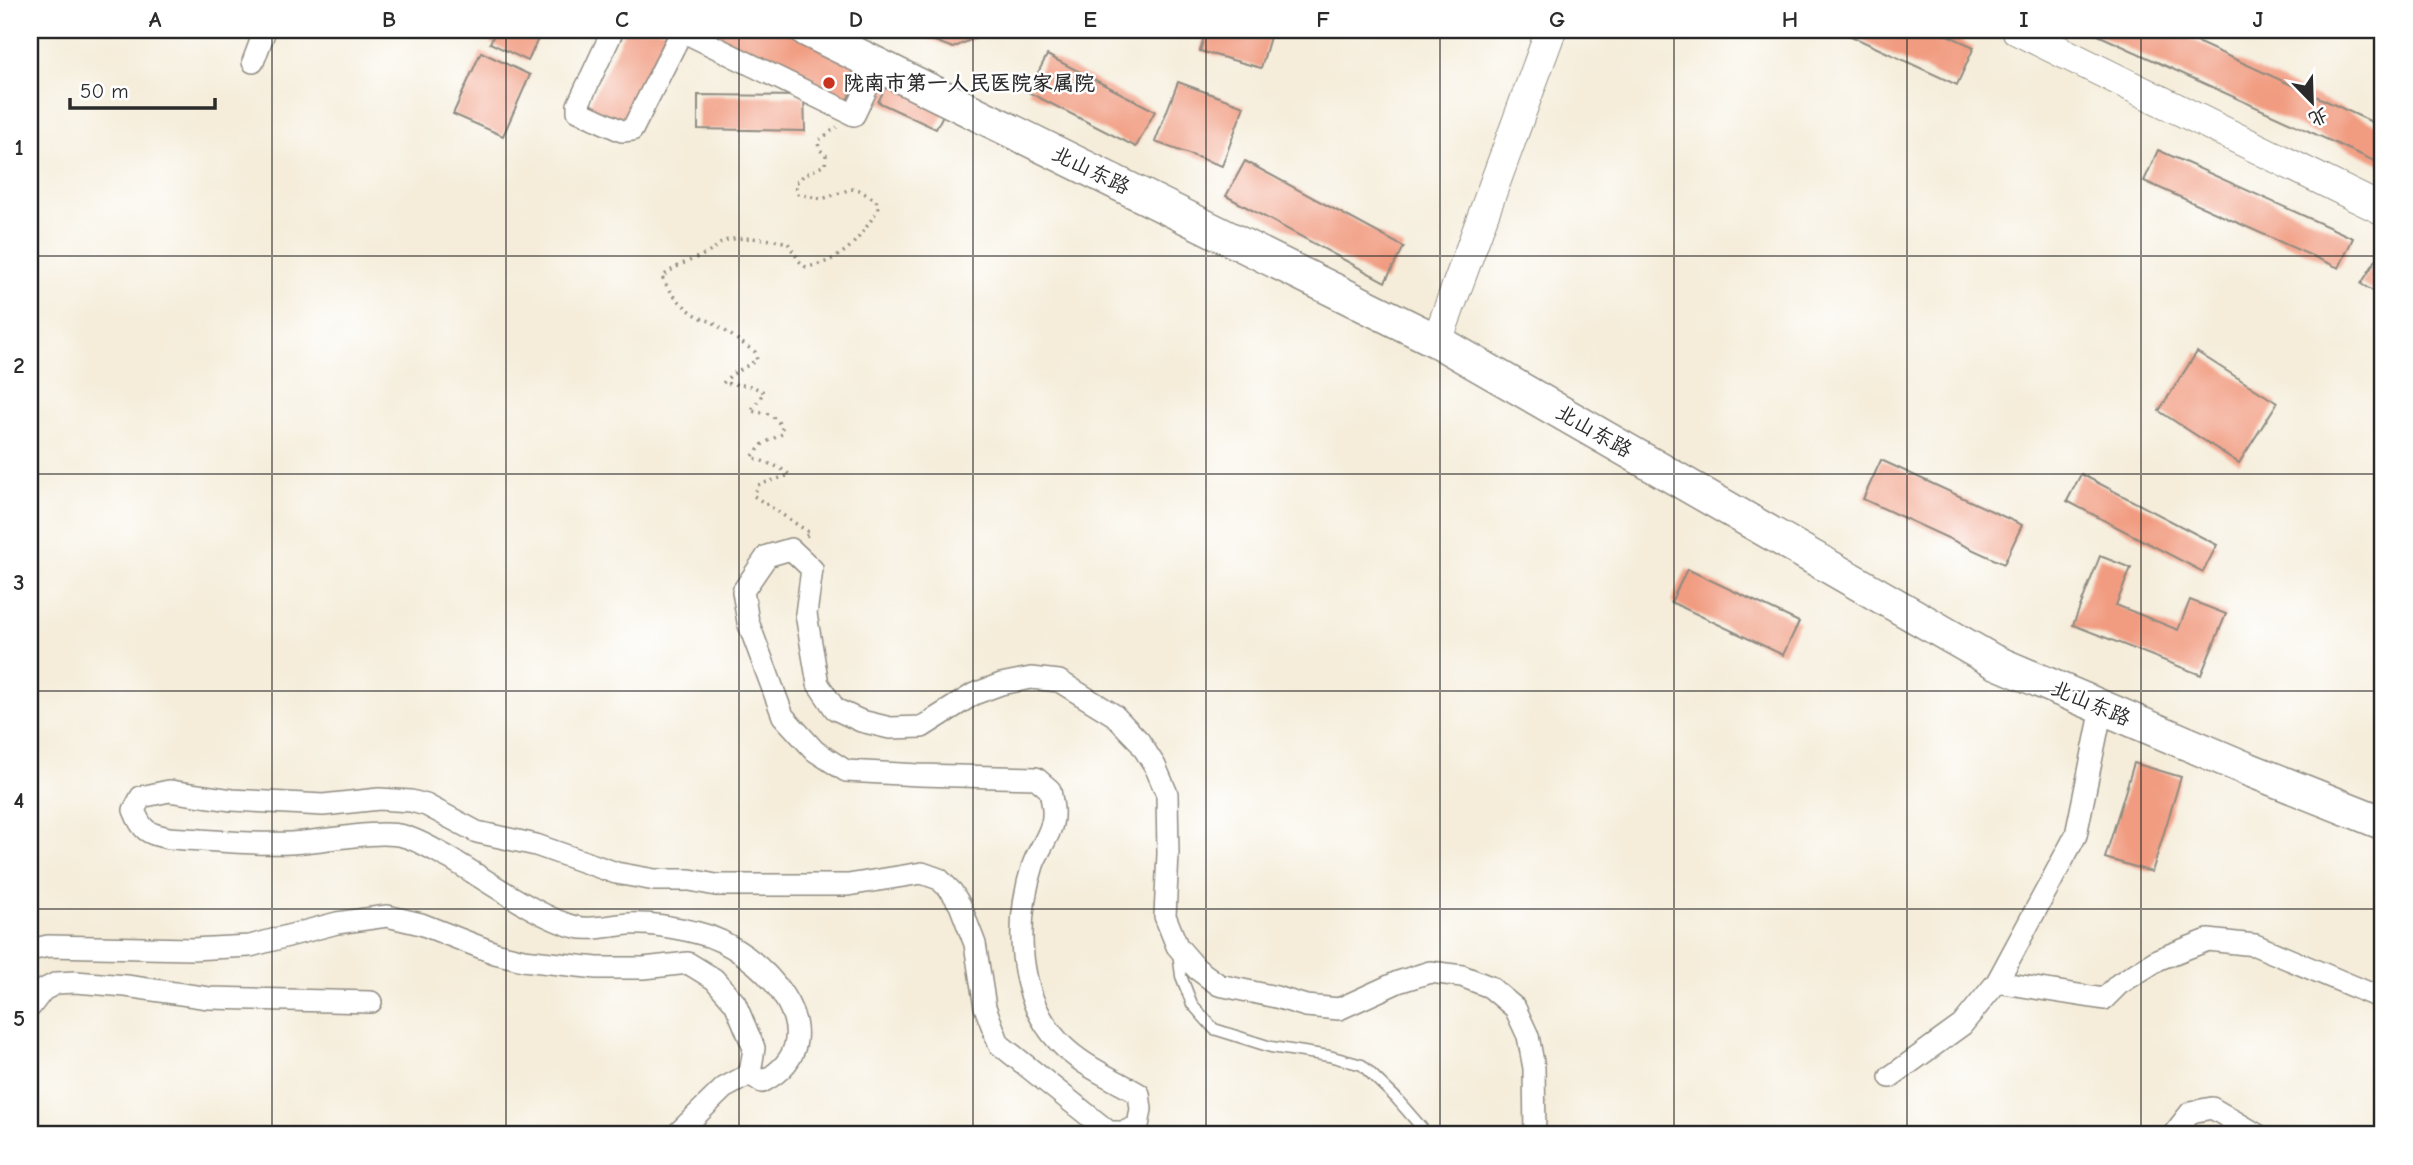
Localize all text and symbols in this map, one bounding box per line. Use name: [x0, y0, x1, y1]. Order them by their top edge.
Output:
text: A: [149, 6, 162, 33]
text: B: [382, 6, 396, 33]
text: C: [615, 6, 629, 33]
text: D: [849, 6, 863, 33]
text: E: [1083, 6, 1097, 33]
text: F: [1316, 6, 1330, 33]
text: G: [1549, 6, 1565, 33]
text: H: [1782, 6, 1798, 33]
text: I: [2019, 6, 2029, 33]
text: J: [2253, 6, 2264, 33]
scale bar: [70, 66, 215, 110]
north arrow: [2276, 66, 2346, 136]
place label: 陇南市第一人民医院家属院: [843, 71, 1095, 95]
marker: 陇南市第一人民医院家属院: [821, 75, 837, 91]
text: 50 m: [80, 79, 129, 103]
text: 北: [2305, 103, 2331, 131]
text: 1: [14, 134, 24, 161]
street label: 北山东路: [1048, 141, 1134, 199]
text: 2: [13, 352, 25, 379]
street label: 北山东路: [1552, 400, 1636, 462]
text: 3: [13, 569, 25, 596]
street label: 北山东路: [2048, 676, 2134, 730]
text: 4: [14, 787, 25, 814]
text: 5: [13, 1005, 25, 1032]

